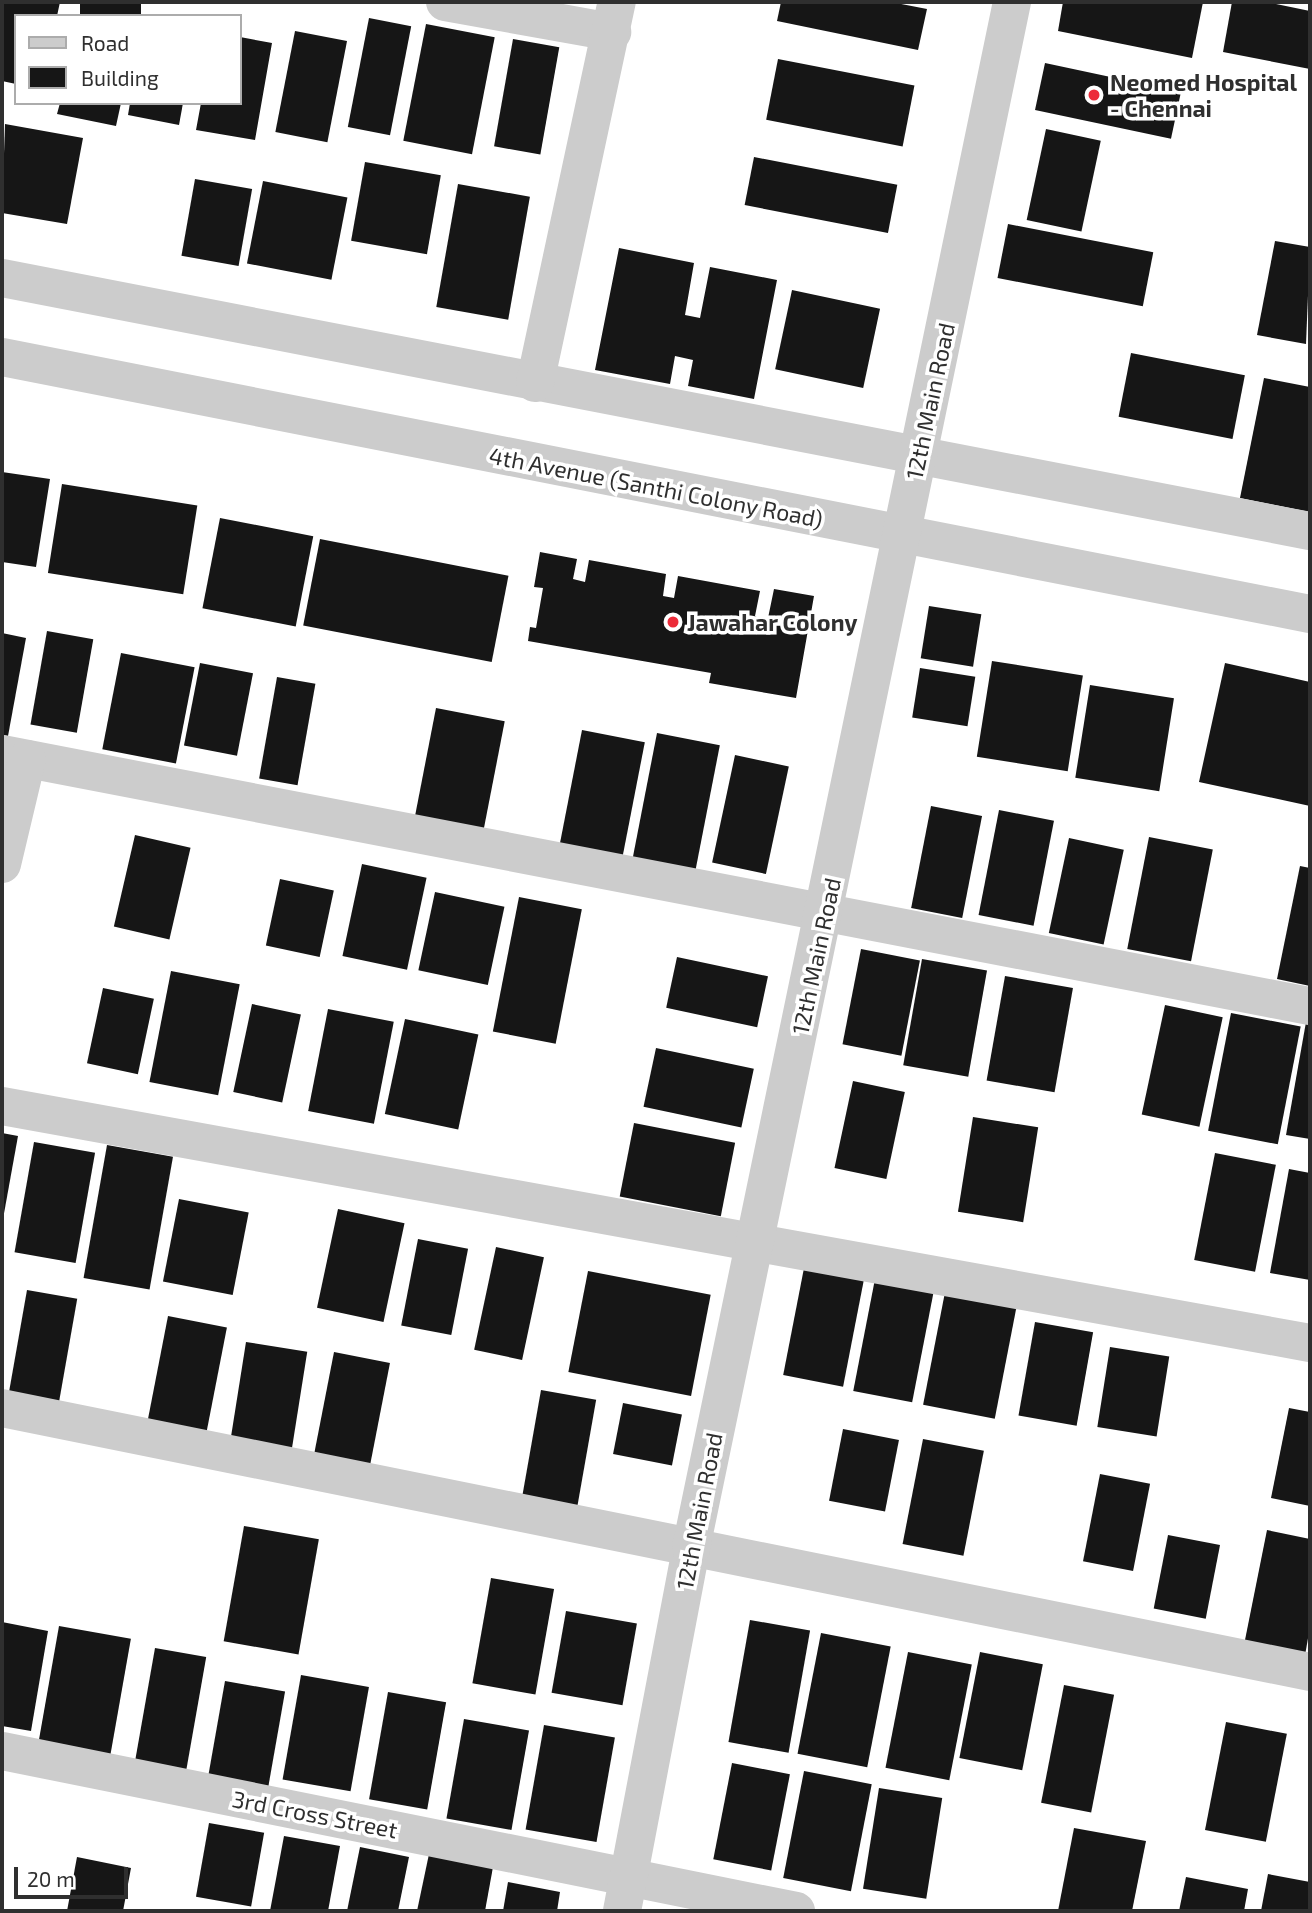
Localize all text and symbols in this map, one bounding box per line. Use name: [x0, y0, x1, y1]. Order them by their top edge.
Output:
legend: [14, 14, 242, 105]
text: Road: [81, 30, 129, 55]
text: Building: [81, 65, 159, 90]
place label: Neomed Hospital - Chennai: [1110, 68, 1297, 122]
marker: Neomed Hospital - Chennai: [1084, 85, 1104, 105]
street label: 12th Main Road: [900, 320, 960, 482]
street label: 4th Avenue (Santhi Colony Road): [486, 441, 826, 533]
place label: Jawahar Colony: [687, 608, 858, 636]
marker: Jawahar Colony: [665, 614, 681, 630]
street label: 12th Main Road: [786, 875, 846, 1037]
street label: 12th Main Road: [670, 1430, 728, 1592]
street label: 3rd Cross Street: [230, 1784, 400, 1844]
scale bar: [18, 1854, 131, 1898]
text: 20 m: [27, 1866, 75, 1891]

